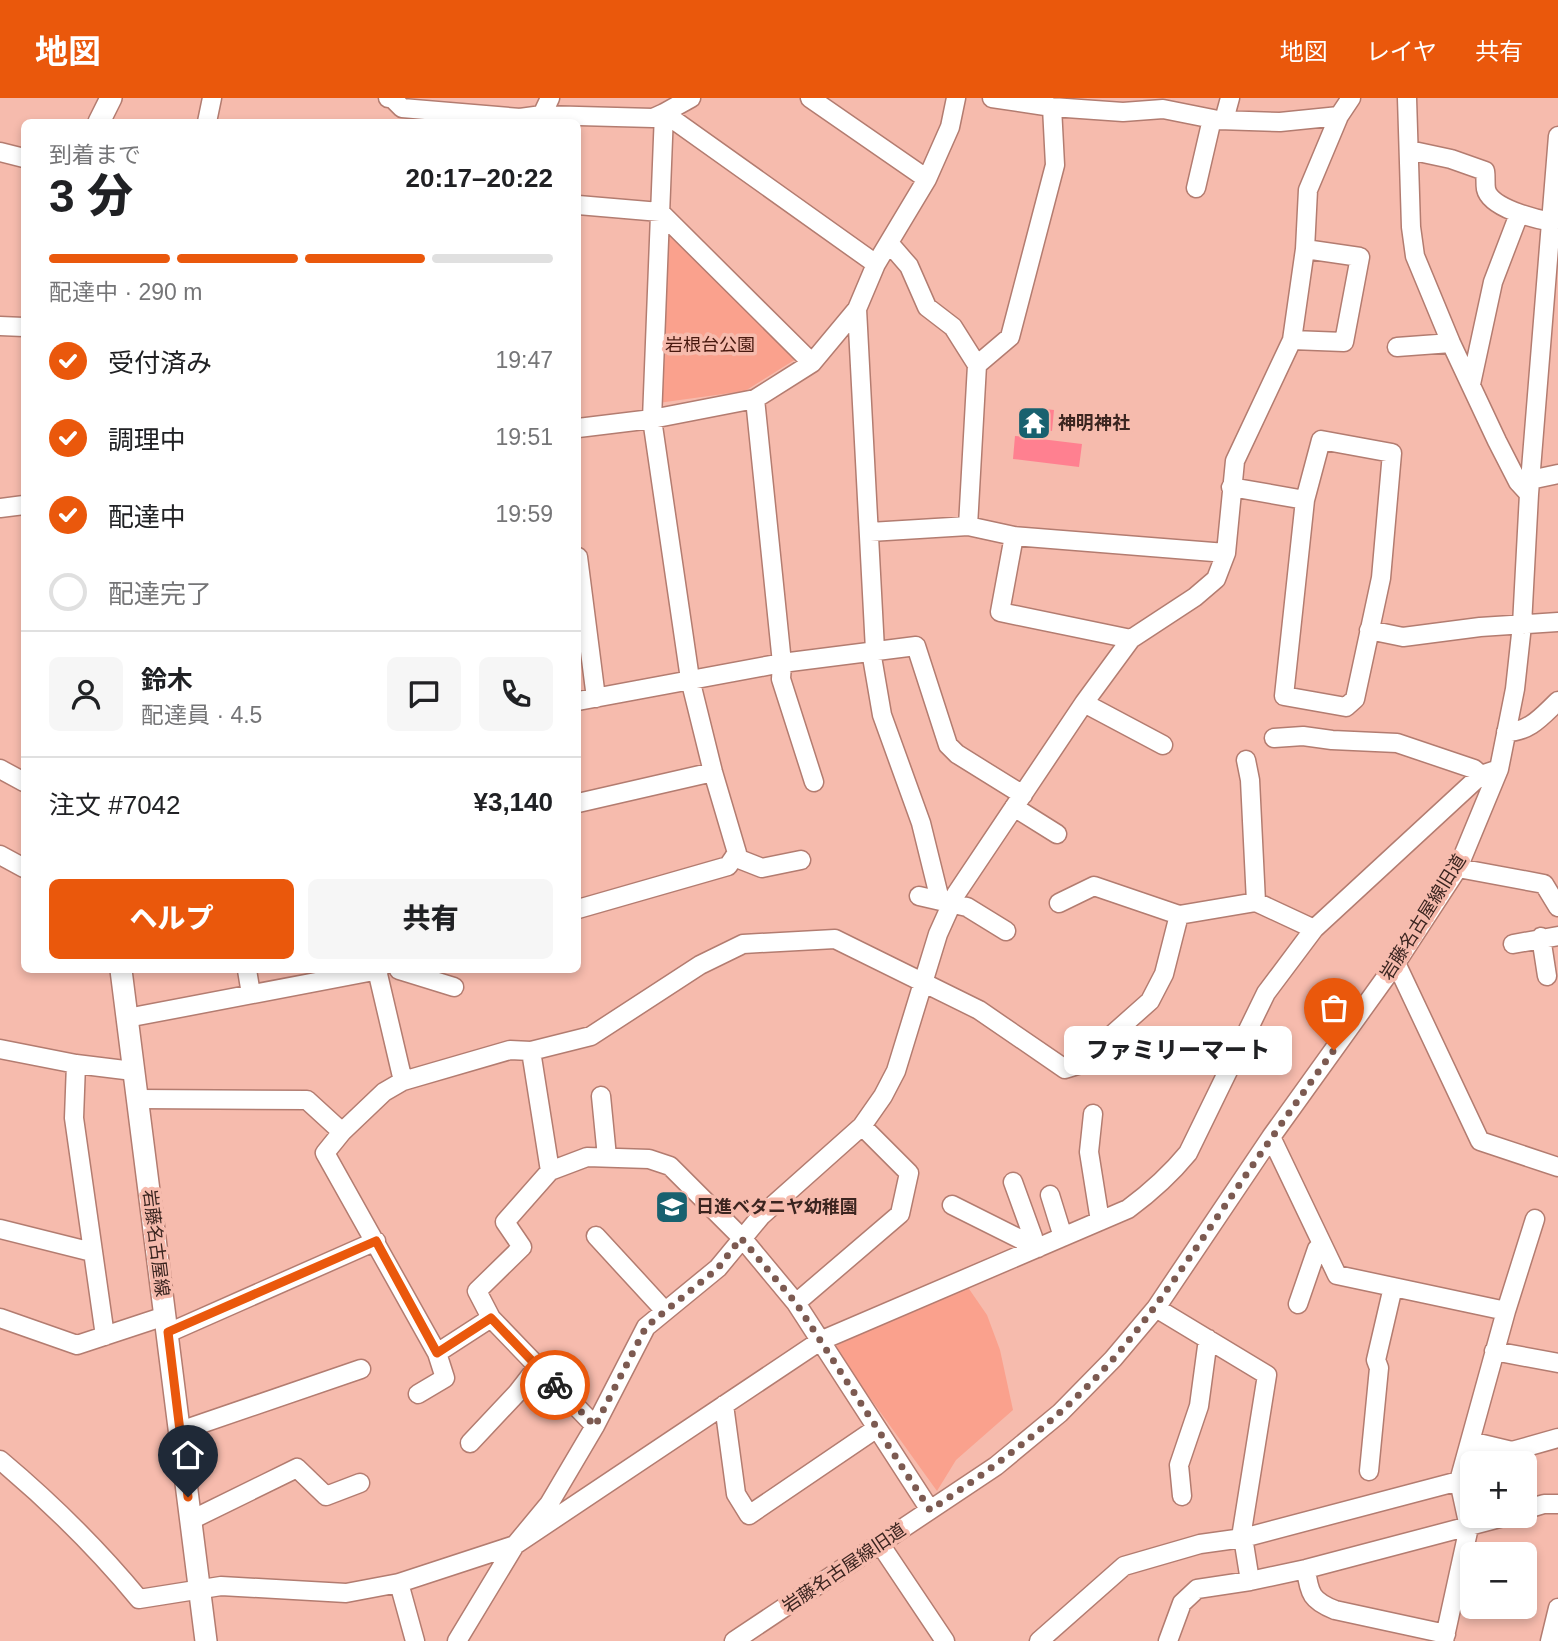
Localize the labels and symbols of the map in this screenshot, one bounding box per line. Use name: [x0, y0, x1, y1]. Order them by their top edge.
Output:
park label: 岩根台公園: [665, 335, 755, 355]
temple icon: 神明神社: [1015, 404, 1053, 442]
place label: 神明神社: [1058, 413, 1130, 433]
street label: 岩藤名古屋線旧道: [1376, 851, 1470, 983]
pin: [1304, 978, 1364, 1050]
callout: ファミリーマート: [1064, 1026, 1292, 1074]
street label: 岩藤名古屋線: [139, 1188, 173, 1298]
school or university icon: 日進ベタニヤ幼稚園: [653, 1188, 691, 1226]
place label: 日進ベタニヤ幼稚園: [696, 1197, 858, 1217]
courier: [520, 1350, 590, 1420]
pin: [158, 1425, 218, 1497]
street label: 岩藤名古屋線旧道: [779, 1519, 909, 1617]

